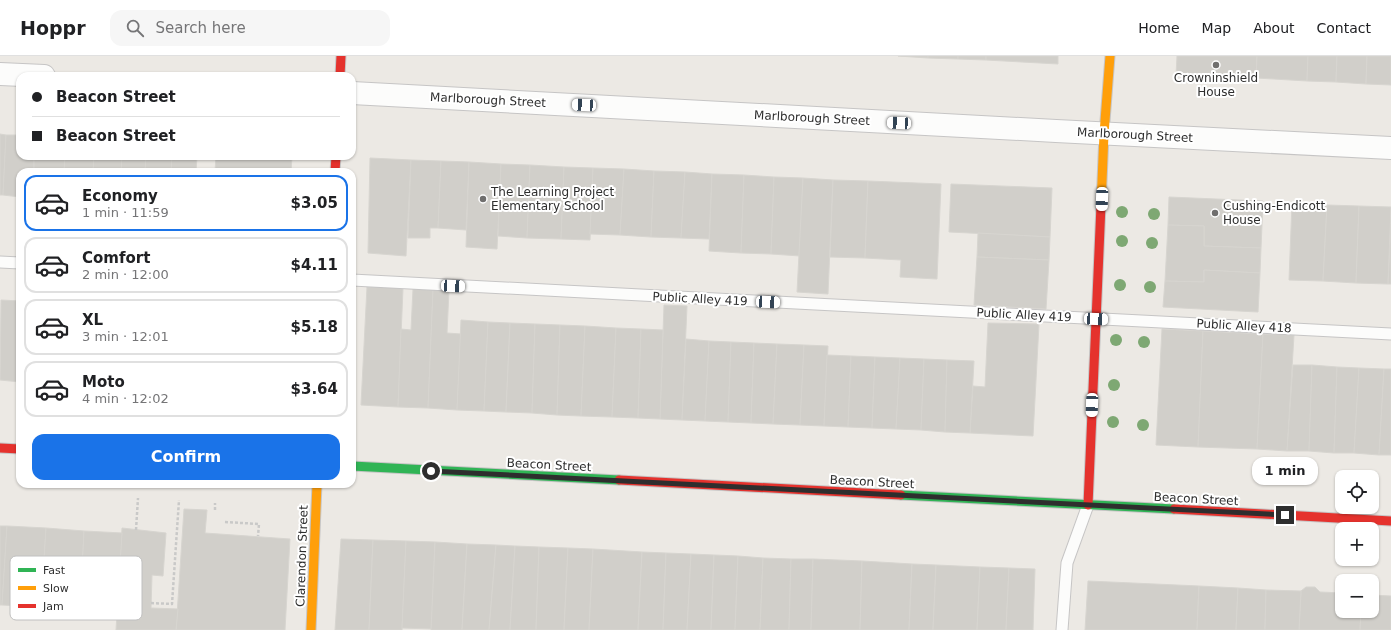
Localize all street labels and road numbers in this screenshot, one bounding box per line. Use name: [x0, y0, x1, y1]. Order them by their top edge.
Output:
street label: Marlborough Street: [430, 90, 547, 110]
street label: Marlborough Street: [754, 108, 871, 128]
street label: Marlborough Street: [1077, 125, 1194, 145]
street label: Public Alley 419: [652, 290, 748, 308]
street label: Public Alley 419: [976, 306, 1072, 324]
street label: Public Alley 418: [1196, 317, 1292, 335]
street label: Beacon Street: [506, 456, 592, 474]
street label: Beacon Street: [829, 473, 915, 491]
street label: Beacon Street: [1153, 490, 1239, 508]
street label: Clarendon Street: [293, 505, 311, 607]

